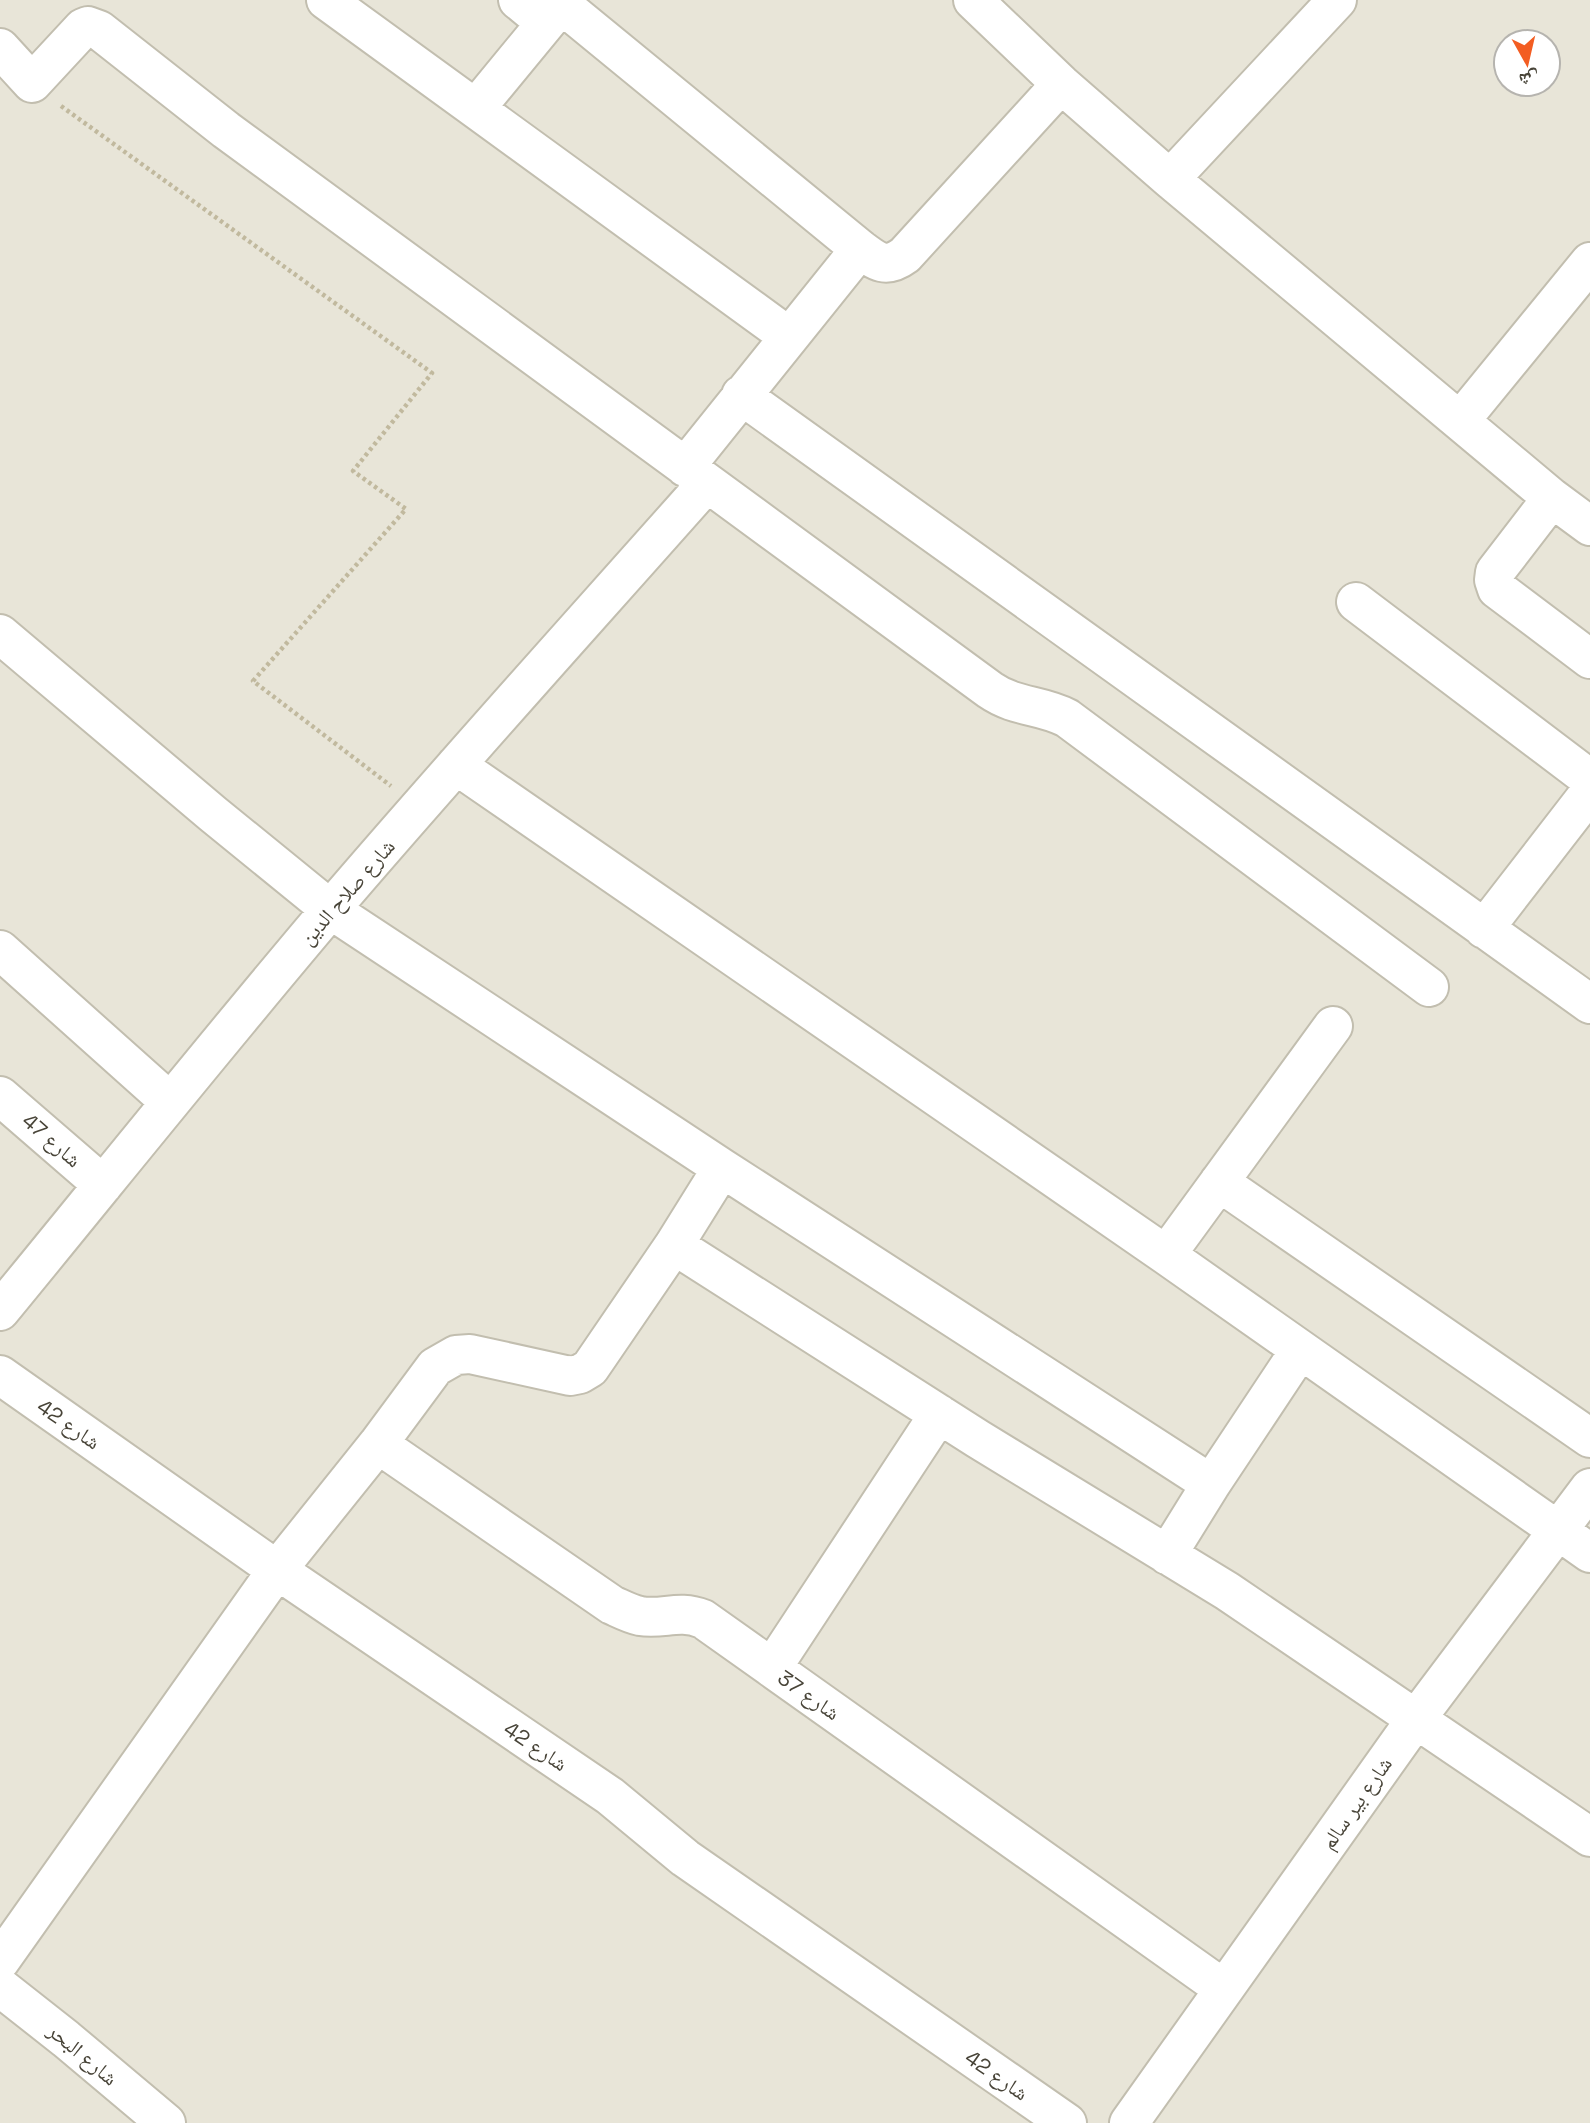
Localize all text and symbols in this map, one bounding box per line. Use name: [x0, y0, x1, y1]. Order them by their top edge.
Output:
north arrow: [1492, 28, 1562, 98]
text: ش: [1518, 66, 1541, 93]
street label: شارع صلاح الدين: [293, 833, 401, 951]
street label: شارع 47: [17, 1107, 87, 1173]
street label: شارع 42: [32, 1393, 106, 1455]
street label: شارع 37: [773, 1664, 845, 1726]
street label: شارع 42: [499, 1715, 573, 1777]
street label: شارع بير سالم: [1314, 1751, 1399, 1855]
street label: شارع البحر: [42, 2016, 124, 2091]
street label: شارع 42: [960, 2044, 1034, 2106]

